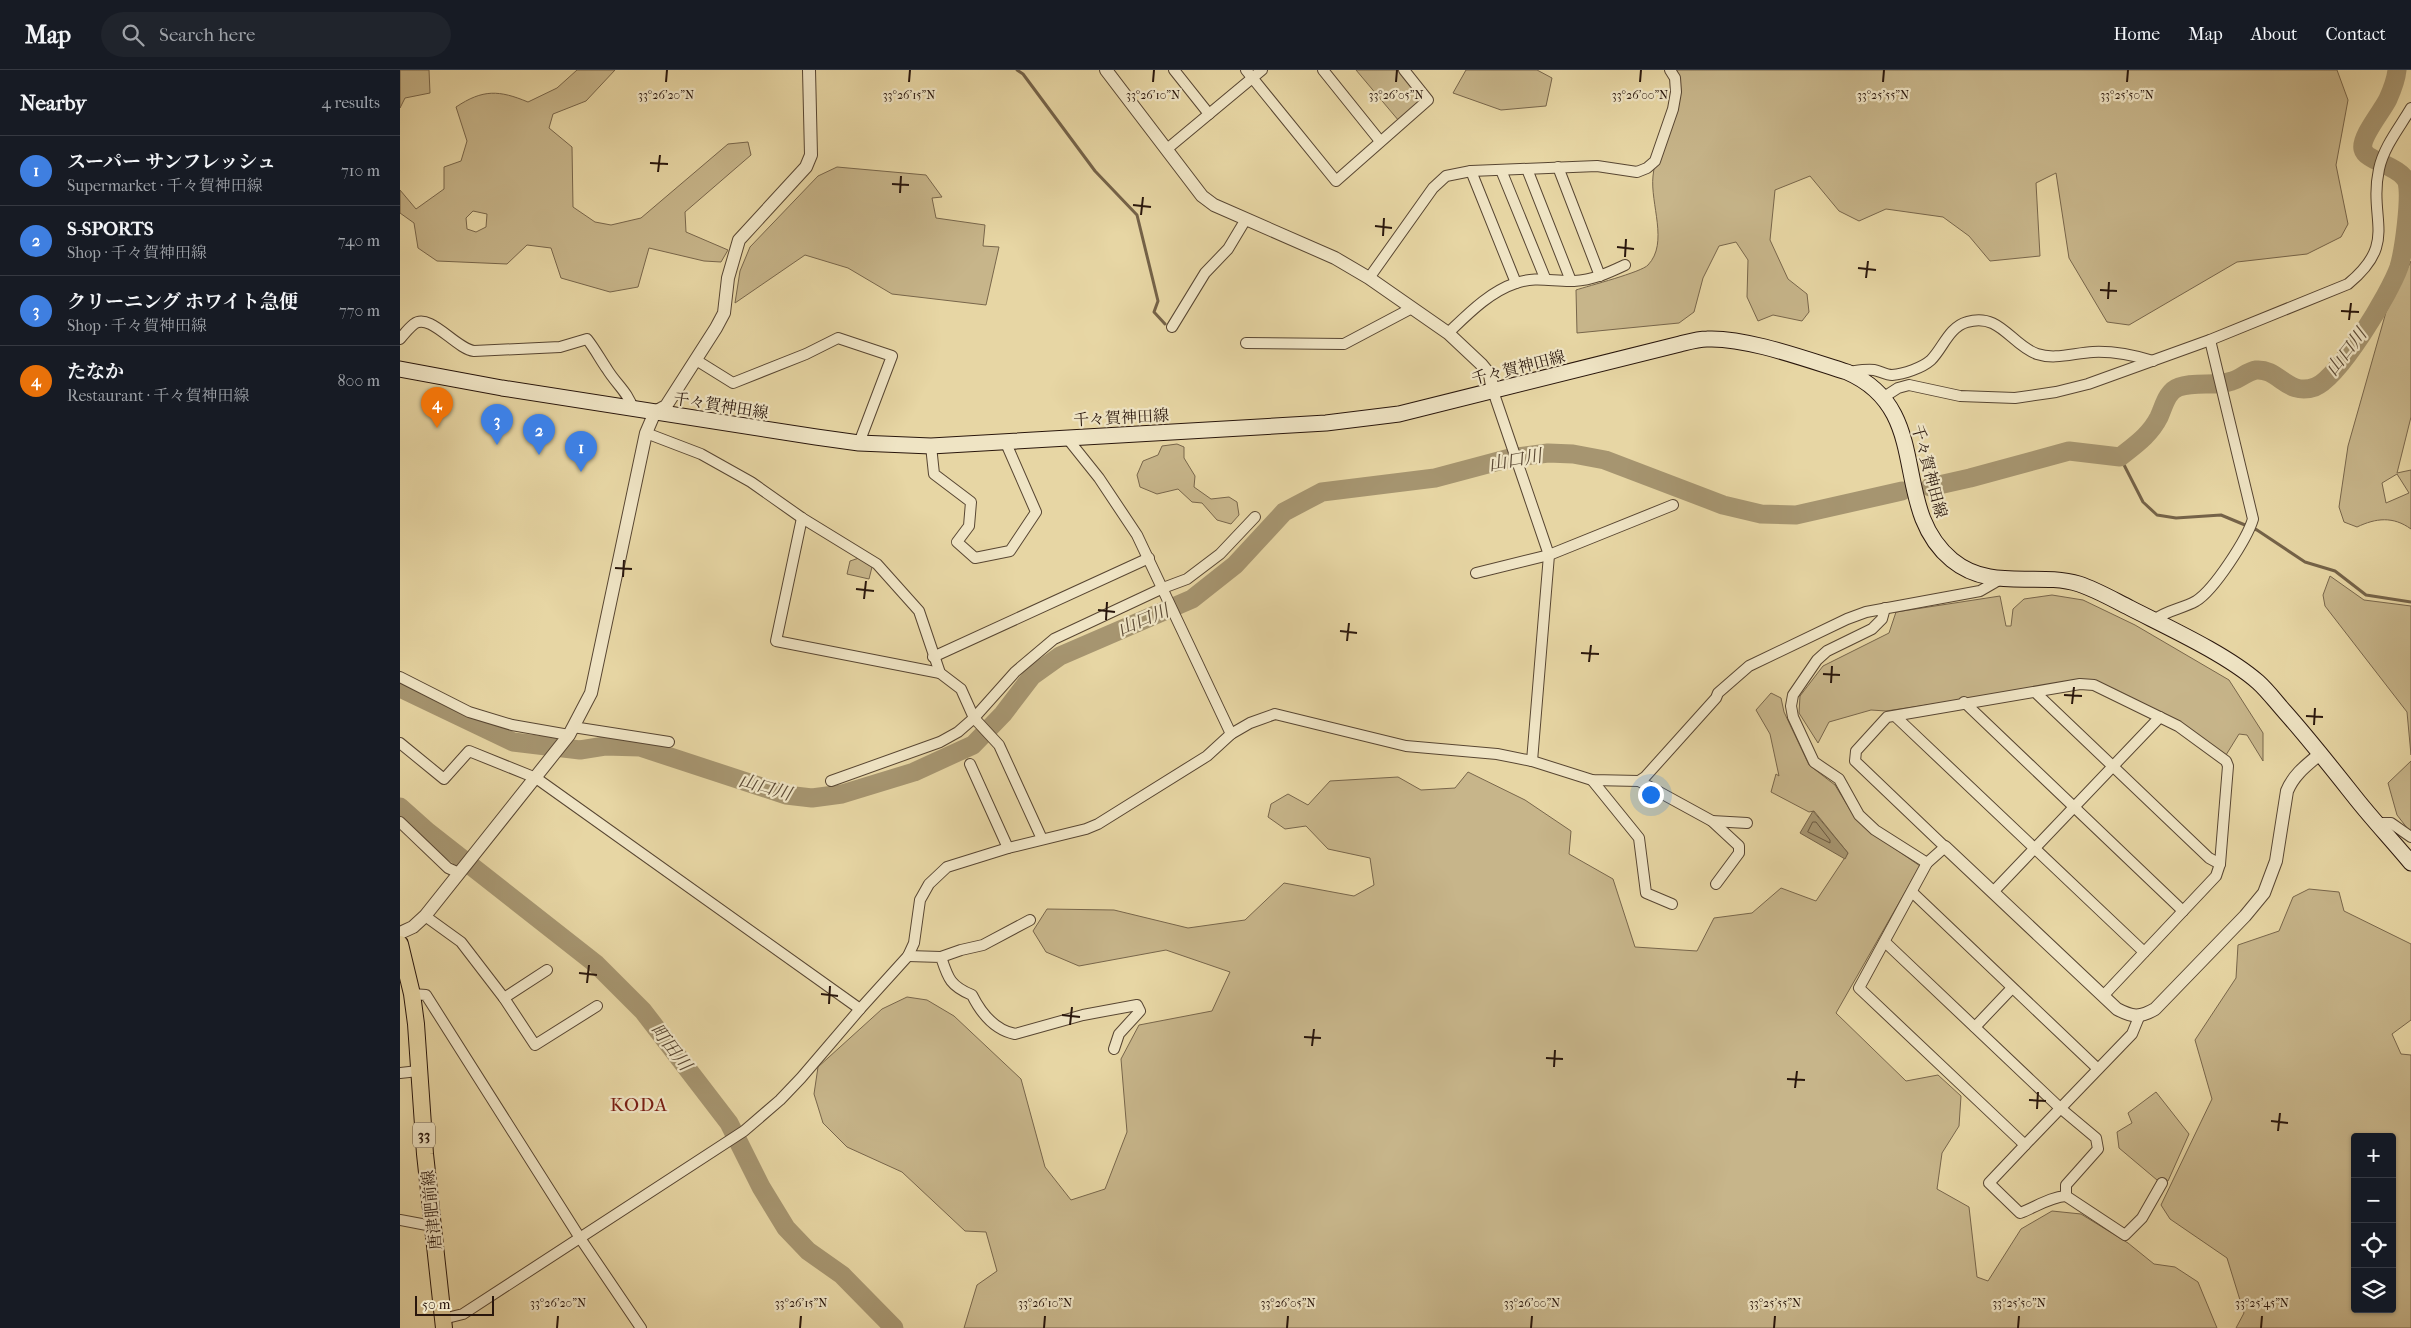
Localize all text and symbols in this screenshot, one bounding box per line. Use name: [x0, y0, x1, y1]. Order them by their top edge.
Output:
search box: [101, 12, 451, 57]
text: Map: [25, 21, 71, 49]
icon: search: [119, 21, 147, 49]
text: Search here: [159, 24, 255, 46]
text: Home: [2113, 24, 2160, 45]
text: Map: [2188, 24, 2223, 45]
text: About: [2251, 24, 2297, 45]
text: Contact: [2325, 24, 2386, 45]
text: 33°26'20"N: [638, 88, 694, 102]
text: 33°26'15"N: [883, 88, 935, 102]
text: 33°26'10"N: [1126, 88, 1180, 102]
text: 33°26'05"N: [1368, 88, 1424, 102]
text: 33°26'00"N: [1612, 88, 1668, 102]
text: 33°25'55"N: [1857, 88, 1909, 102]
text: 33°25'50"N: [2100, 88, 2154, 102]
text: Nearby: [20, 91, 86, 115]
text: 4 results: [322, 93, 380, 112]
text: スーパー サンフレッシュ: [67, 151, 276, 173]
text: 1: [33, 161, 39, 180]
text: 710 m: [341, 161, 380, 180]
text: Supermarket · 千々賀神田線: [67, 176, 263, 195]
text: S-SPORTS: [67, 218, 154, 240]
text: 2: [32, 231, 40, 250]
text: 740 m: [338, 231, 380, 250]
text: Shop · 千々賀神田線: [67, 243, 207, 262]
text: クリーニング ホワイト急便: [67, 291, 298, 313]
text: 3: [33, 301, 39, 320]
text: 770 m: [339, 301, 380, 320]
text: Shop · 千々賀神田線: [67, 316, 207, 335]
water label: 山口川: [2321, 323, 2373, 380]
street label: 千々賀神田線: [1469, 347, 1567, 388]
text: たなか: [67, 361, 124, 383]
text: 4: [31, 371, 41, 390]
text: 800 m: [338, 371, 380, 390]
text: Restaurant · 千々賀神田線: [67, 386, 250, 405]
pin: 4: [421, 387, 453, 428]
street label: 千々賀神田線: [672, 389, 770, 422]
pin: 3: [481, 404, 513, 445]
street label: 千々賀神田線: [1073, 405, 1169, 429]
pin: 2: [523, 414, 555, 455]
street label: 千々賀神田線: [1908, 422, 1951, 520]
pin: 1: [565, 431, 597, 472]
water label: 山口川: [1487, 445, 1545, 476]
water label: 山口川: [1114, 599, 1174, 641]
water label: 山口川: [736, 770, 796, 806]
your location: [1638, 782, 1664, 808]
water label: 町田川: [646, 1020, 697, 1077]
district label: KODA: [610, 1094, 668, 1116]
road number: 33: [413, 1122, 435, 1148]
map controls: [2351, 1133, 2396, 1313]
button: +: [2351, 1133, 2396, 1178]
street label: 唐津肥前線: [418, 1169, 445, 1251]
button: −: [2351, 1178, 2396, 1223]
button: locate: [2351, 1223, 2396, 1268]
button: layers: [2351, 1268, 2396, 1313]
scale bar: [415, 1293, 494, 1316]
text: 50 m: [422, 1296, 450, 1313]
text: 33°26'20"N: [530, 1296, 586, 1310]
text: 33°26'15"N: [775, 1296, 827, 1310]
text: 33°26'10"N: [1018, 1296, 1072, 1310]
text: 33°26'05"N: [1260, 1296, 1316, 1310]
text: 33°26'00"N: [1504, 1296, 1560, 1310]
text: 33°25'55"N: [1749, 1296, 1801, 1310]
text: 33°25'50"N: [1992, 1296, 2046, 1310]
text: 33°25'45"N: [2235, 1296, 2289, 1310]

